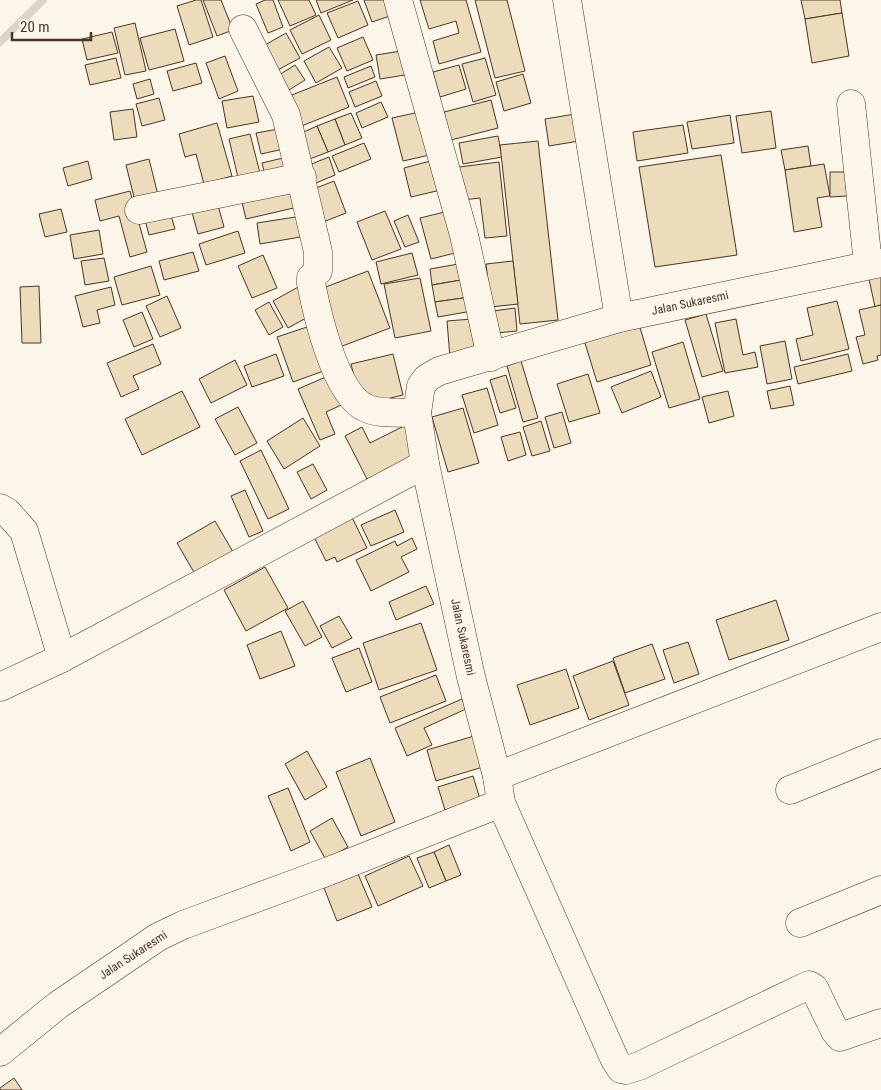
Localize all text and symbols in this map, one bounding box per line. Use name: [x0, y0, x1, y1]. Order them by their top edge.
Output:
scale bar: [12, 10, 91, 42]
text: 20 m: [20, 18, 50, 36]
street label: Jalan Sukaresmi: [650, 288, 730, 318]
street label: Jalan Sukaresmi: [448, 597, 478, 677]
street label: Jalan Sukaresmi: [96, 928, 170, 982]

